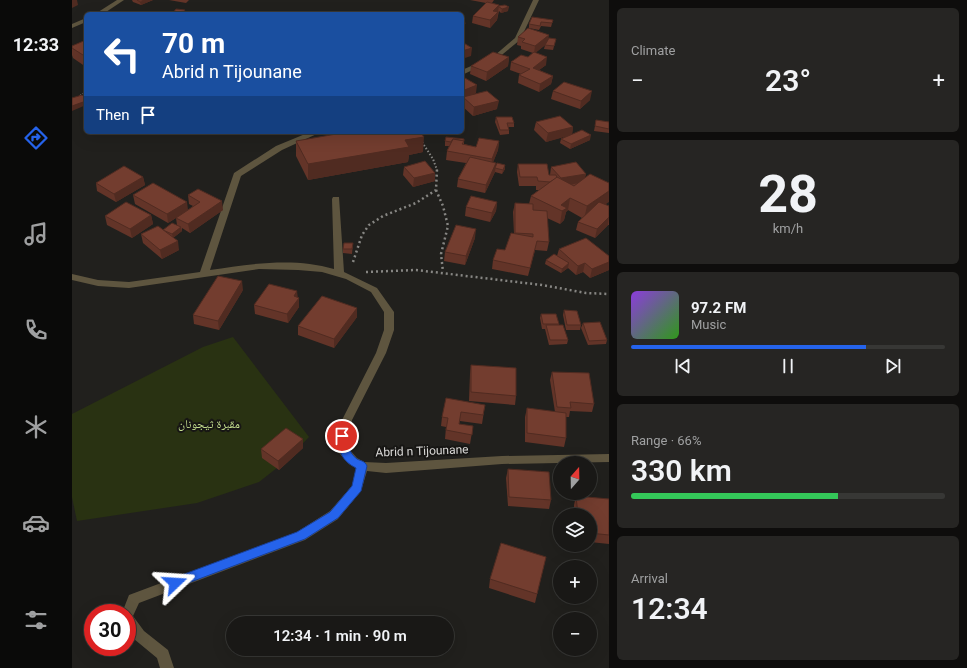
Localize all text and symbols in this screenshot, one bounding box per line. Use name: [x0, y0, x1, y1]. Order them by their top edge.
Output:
text: 70 m: [162, 27, 225, 60]
icon: left: [96, 28, 148, 80]
text: 12:33: [13, 34, 59, 55]
text: Climate: [631, 43, 675, 58]
text: Abrid n Tijounane: [162, 61, 302, 82]
text: 23°: [765, 63, 811, 98]
text: −: [631, 68, 644, 93]
text: +: [933, 68, 945, 93]
icon: arrive: [137, 104, 159, 126]
text: Then: [96, 106, 129, 124]
icon: directions: [22, 124, 50, 152]
text: 28: [758, 164, 818, 225]
icon: music: [22, 220, 50, 248]
text: km/h: [773, 221, 803, 236]
text: 97.2 FM: [691, 299, 746, 317]
icon: phone: [22, 316, 50, 344]
text: Music: [691, 317, 726, 332]
icon: previous: [672, 355, 694, 377]
icon: pause: [777, 355, 799, 377]
icon: next: [882, 355, 904, 377]
icon: climate: [22, 413, 50, 441]
park label: مقبرة ثيجونان: [178, 417, 240, 431]
pin: [325, 419, 359, 453]
icon: arrive: [331, 425, 353, 447]
text: Range · 66%: [631, 433, 701, 448]
street label: Abrid n Tijounane: [375, 442, 469, 460]
text: 330 km: [631, 453, 732, 488]
north arrow: [553, 456, 597, 500]
map controls: [553, 456, 597, 656]
button: layers: [553, 508, 597, 552]
icon: car: [22, 509, 50, 537]
button: +: [553, 560, 597, 604]
position arrow: [154, 562, 196, 604]
text: Arrival: [631, 571, 668, 586]
text: 12:34: [631, 591, 708, 626]
speed limit sign: 30: [84, 604, 136, 656]
icon: filters: [22, 606, 50, 634]
button: −: [553, 612, 597, 656]
text: 12:34 · 1 min · 90 m: [273, 627, 407, 645]

